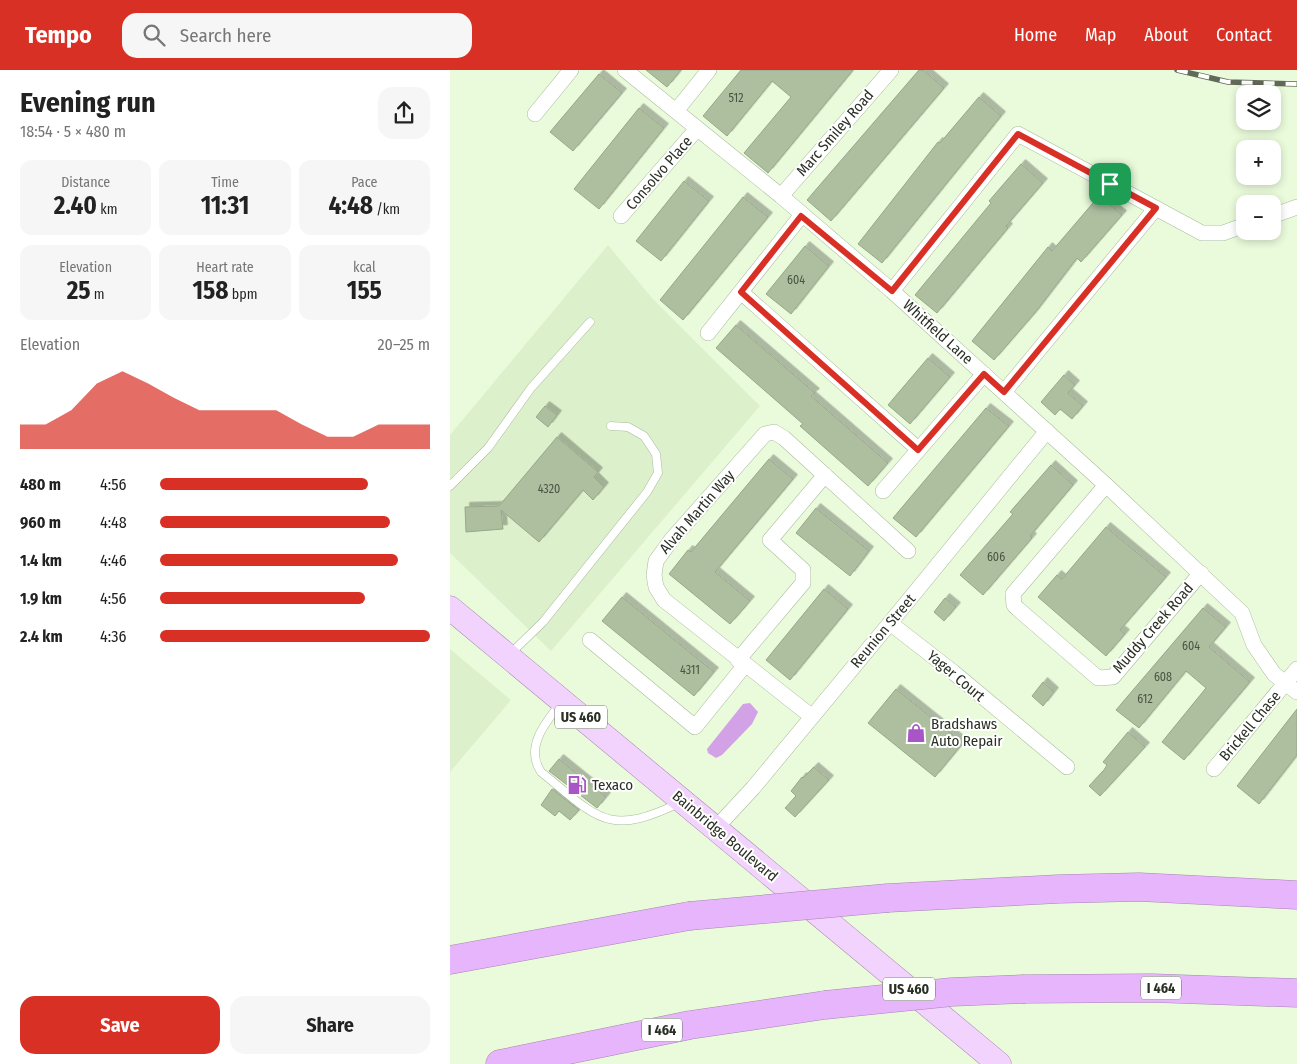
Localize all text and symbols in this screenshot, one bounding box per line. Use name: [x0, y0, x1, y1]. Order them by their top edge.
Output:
search box: [122, 13, 472, 58]
text: Tempo: [25, 21, 92, 49]
icon: search: [140, 21, 168, 49]
text: Search here: [180, 24, 271, 47]
text: Home: [1014, 24, 1057, 46]
text: Map: [1085, 24, 1116, 46]
text: About: [1144, 24, 1188, 46]
text: Contact: [1216, 24, 1272, 46]
map controls: [1236, 85, 1281, 240]
button: layers: [1236, 85, 1281, 130]
text: Evening run: [20, 86, 156, 119]
street label: Marc Smiley Road: [793, 86, 877, 180]
button: share: [378, 87, 430, 139]
house number: 512: [729, 91, 743, 105]
text: 18:54 · 5 × 480 m: [20, 122, 126, 141]
street label: Consolvo Place: [622, 132, 696, 214]
button: +: [1236, 140, 1281, 185]
pin: [1089, 163, 1131, 205]
icon: arrive: [1096, 170, 1124, 198]
text: Distance: [61, 174, 110, 191]
text: Time: [211, 174, 239, 191]
text: Pace: [351, 174, 377, 191]
text: 2.40: [54, 191, 97, 221]
text: 11:31: [201, 191, 249, 221]
text: 4:48: [328, 191, 373, 221]
button: −: [1236, 195, 1281, 240]
text: km: [97, 201, 118, 218]
text: /km: [373, 201, 400, 218]
text: Elevation: [59, 259, 112, 276]
text: Heart rate: [196, 259, 254, 276]
text: kcal: [353, 259, 376, 276]
house number: 604: [787, 273, 805, 287]
text: 25: [67, 276, 91, 306]
text: 158: [192, 276, 229, 306]
text: 155: [347, 276, 382, 306]
text: m: [91, 286, 105, 303]
text: bpm: [229, 286, 258, 303]
street label: Whitfield Lane: [899, 296, 977, 368]
text: Elevation: [20, 335, 80, 354]
text: 20–25 m: [378, 335, 430, 354]
street label: Alvah Martin Way: [656, 466, 738, 557]
text: 480 m: [20, 475, 61, 494]
text: 4:56: [100, 475, 126, 494]
house number: 4320: [538, 482, 560, 496]
text: 960 m: [20, 513, 61, 532]
text: 4:48: [100, 513, 127, 532]
house number: 606: [987, 550, 1005, 564]
text: 1.4 km: [20, 551, 62, 570]
text: 4:46: [100, 551, 127, 570]
street label: Muddy Creek Road: [1109, 579, 1197, 677]
text: 1.9 km: [20, 589, 62, 608]
text: 4:56: [100, 589, 126, 608]
street label: Reunion Street: [847, 590, 919, 672]
text: 2.4 km: [20, 627, 63, 646]
text: 4:36: [100, 627, 126, 646]
house number: 604: [1182, 639, 1200, 653]
street label: Yager Court: [924, 647, 989, 705]
house number: 4311: [680, 663, 700, 677]
house number: 608: [1154, 670, 1172, 684]
street label: Brickell Chase: [1216, 687, 1284, 765]
house number: 612: [1137, 692, 1153, 706]
road number: US 460: [555, 706, 607, 729]
place label: Bradshaws Auto Repair: [931, 715, 1003, 750]
shop icon: Bradshaws Auto Repair: [905, 722, 927, 744]
fuel station icon: Texaco: [566, 774, 588, 796]
place label: Texaco: [592, 776, 633, 794]
street label: Bainbridge Boulevard: [669, 787, 781, 885]
road number: I 464: [1141, 976, 1181, 1000]
road number: US 460: [883, 978, 935, 1001]
button: Save: [20, 996, 220, 1054]
button: Share: [230, 996, 430, 1054]
road number: I 464: [642, 1018, 682, 1042]

